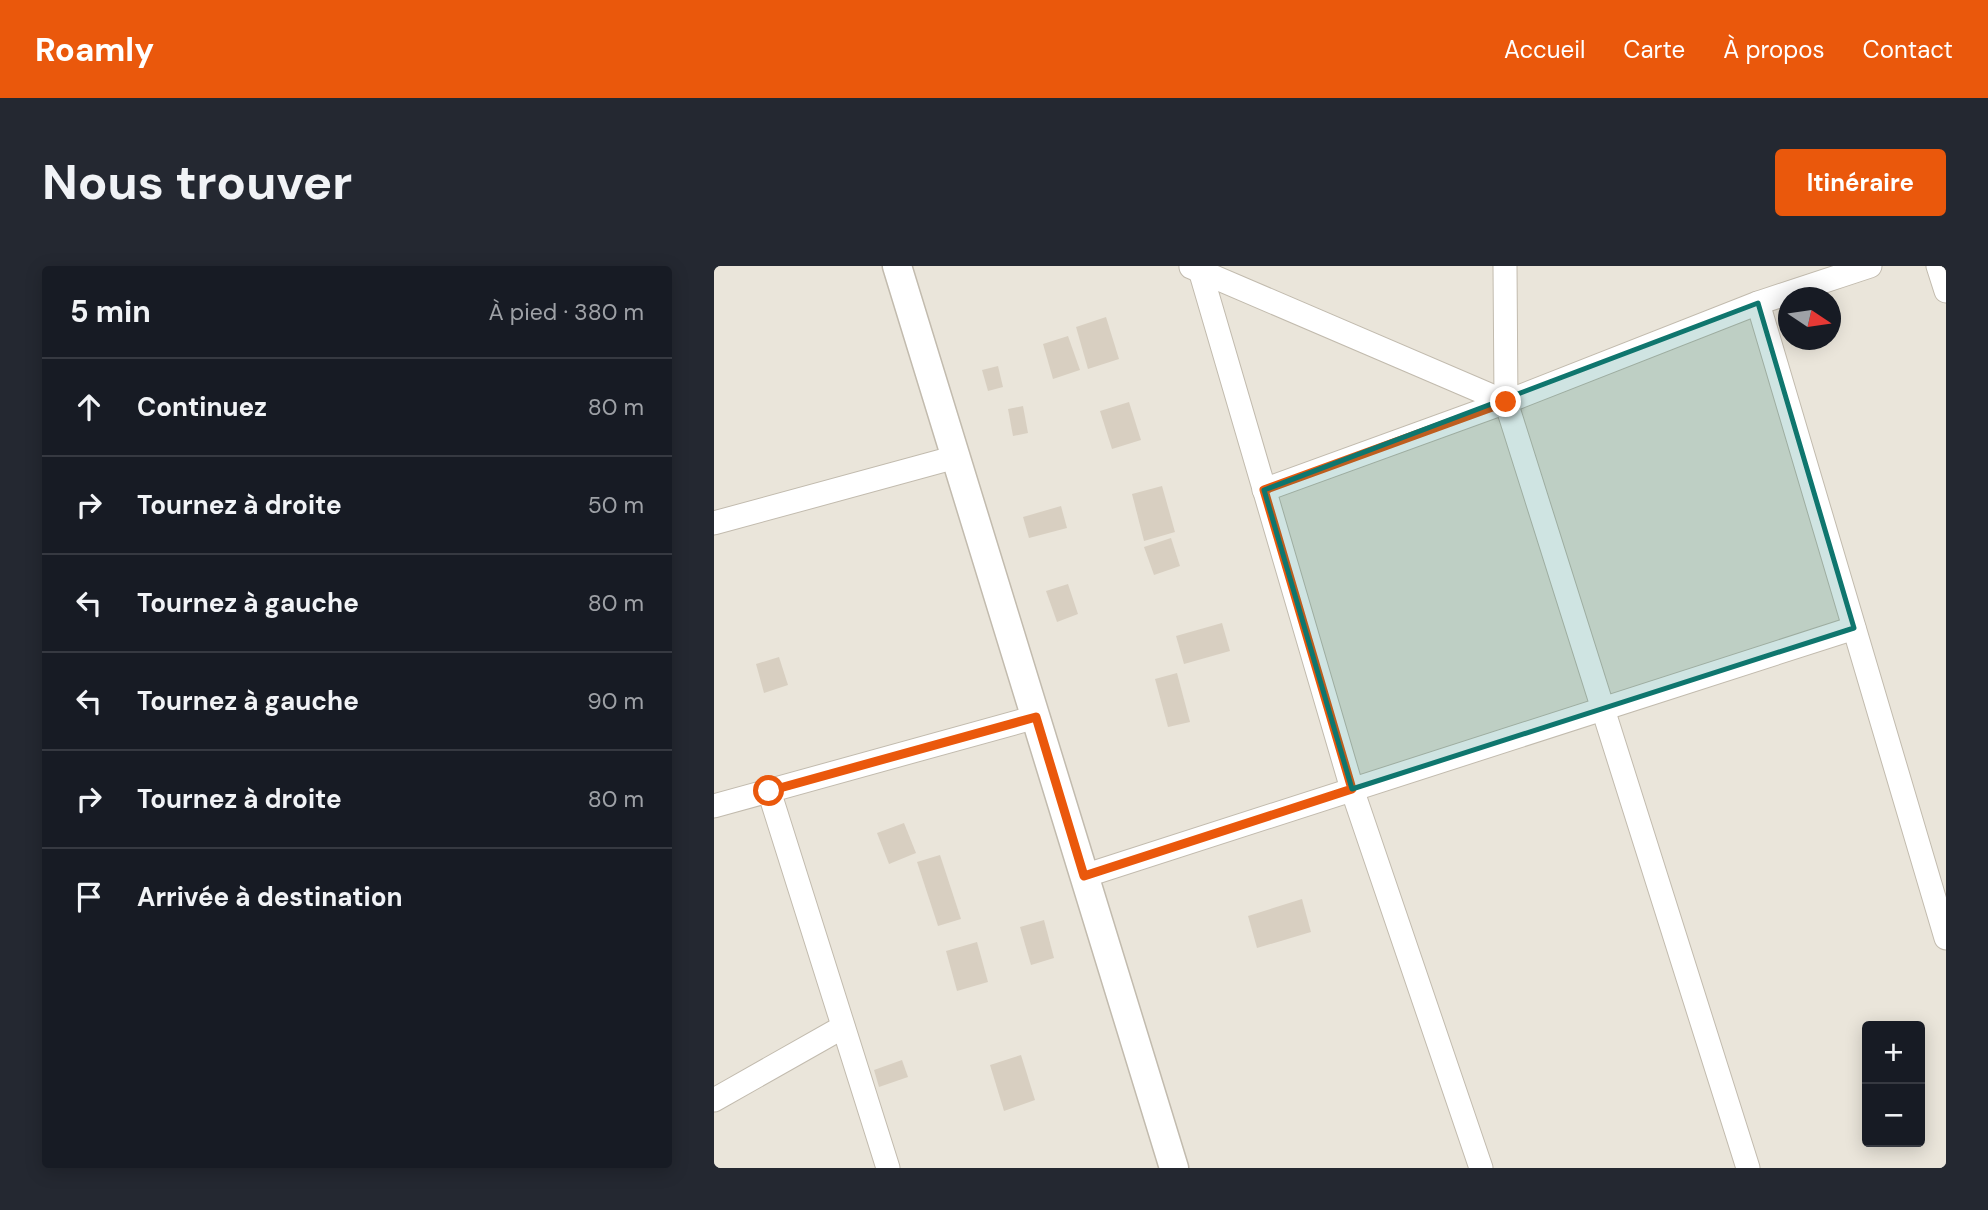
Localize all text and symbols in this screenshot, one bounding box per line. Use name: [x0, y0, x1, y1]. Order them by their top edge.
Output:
text: Roamly: [35, 28, 154, 71]
text: Accueil: [1504, 34, 1585, 65]
text: Carte: [1623, 34, 1685, 65]
text: À propos: [1723, 34, 1825, 65]
text: Contact: [1863, 34, 1953, 65]
button: Itinéraire: [1775, 149, 1946, 216]
text: Nous trouver: [42, 150, 352, 214]
north arrow: [1778, 287, 1841, 350]
text: 5 min: [70, 292, 151, 331]
text: À pied · 380 m: [488, 297, 644, 327]
route end: [1490, 386, 1521, 417]
icon: ahead: [70, 388, 108, 426]
text: Continuez: [137, 390, 267, 424]
text: 80 m: [588, 392, 644, 422]
icon: right: [70, 486, 108, 524]
text: Tournez à droite: [137, 488, 342, 522]
text: 50 m: [588, 490, 644, 520]
icon: left: [70, 584, 108, 622]
text: Tournez à gauche: [137, 586, 359, 620]
text: 80 m: [588, 588, 644, 618]
icon: left: [70, 682, 108, 720]
text: Tournez à gauche: [137, 684, 359, 718]
text: 90 m: [587, 686, 644, 716]
route start: [753, 775, 784, 806]
icon: right: [70, 780, 108, 818]
text: Tournez à droite: [137, 782, 342, 816]
text: 80 m: [588, 784, 644, 814]
icon: arrive: [70, 878, 108, 916]
text: Arrivée à destination: [137, 880, 403, 914]
map controls: [1862, 1021, 1925, 1147]
button: +: [1862, 1021, 1925, 1084]
button: −: [1862, 1084, 1925, 1147]

